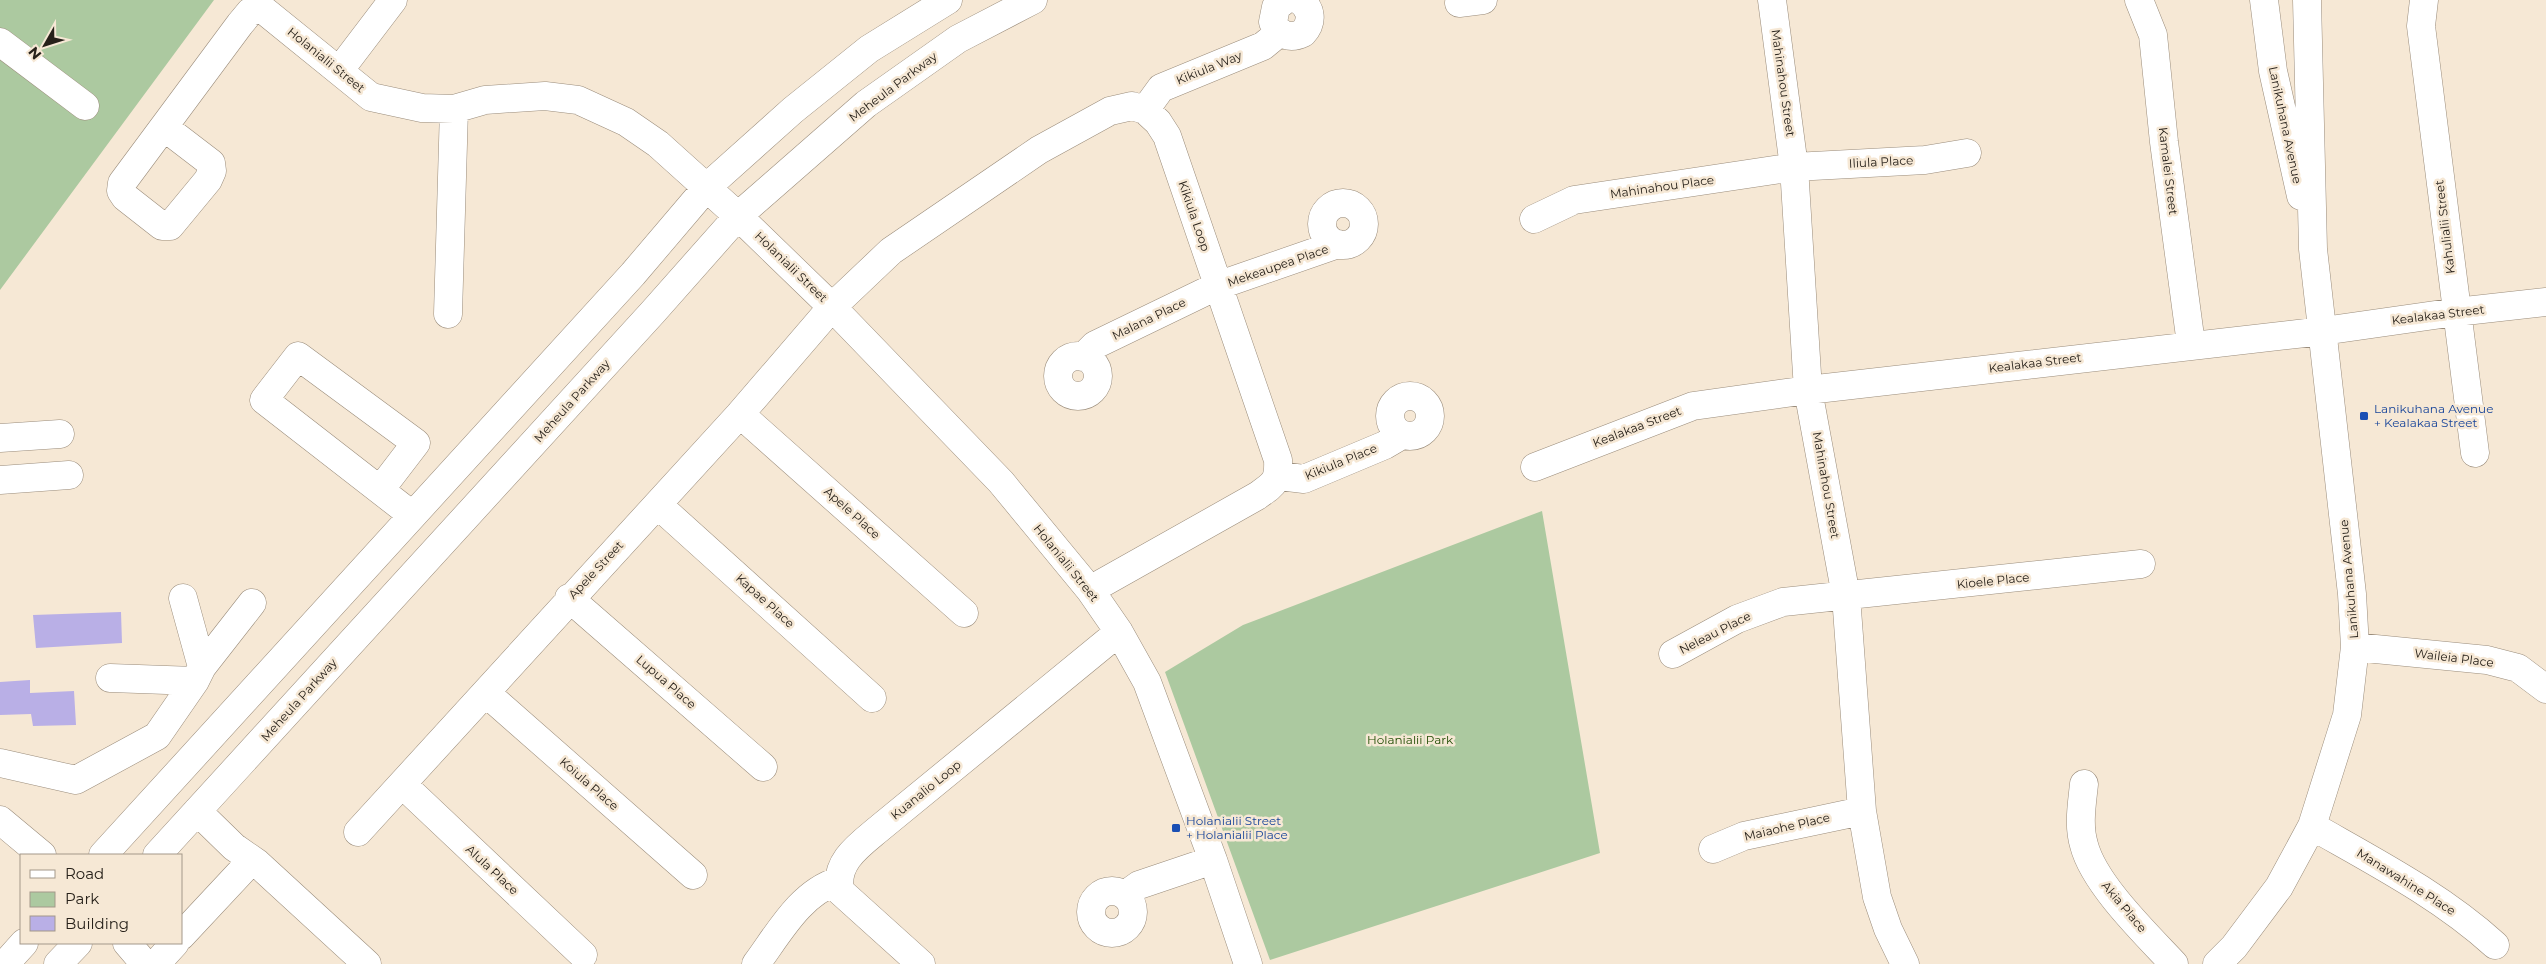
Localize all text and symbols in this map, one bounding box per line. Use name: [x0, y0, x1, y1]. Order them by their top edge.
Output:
north arrow: [20, 20, 70, 70]
street label: Holanialii Street: [285, 24, 368, 95]
street label: Mahinahou Street: [1769, 28, 1798, 138]
text: N: [24, 43, 45, 63]
street label: Kikiula Way: [1174, 47, 1244, 88]
street label: Meheula Parkway: [846, 48, 940, 125]
street label: Lanikuhana Avenue: [2266, 65, 2305, 185]
street label: Kamalei Street: [2156, 126, 2181, 216]
street label: Iliula Place: [1848, 152, 1914, 171]
street label: Mahinahou Place: [1609, 172, 1715, 201]
street label: Kikiula Loop: [1175, 178, 1214, 253]
street label: Kahulialii Street: [2431, 179, 2458, 275]
street label: Holanialii Street: [752, 228, 831, 305]
street label: Mekeaupea Place: [1225, 241, 1330, 290]
street label: Malana Place: [1110, 294, 1188, 343]
street label: Kealakaa Street: [2391, 301, 2485, 328]
street label: Kealakaa Street: [1988, 349, 2082, 376]
street label: Meheula Parkway: [530, 356, 613, 445]
place label: Lanikuhana Avenue + Kealakaa Street: [2374, 401, 2493, 430]
street label: Kealakaa Street: [1591, 403, 1683, 450]
marker: Lanikuhana Avenue + Kealakaa Street: [2358, 410, 2370, 422]
street label: Mahinahou Street: [1810, 430, 1843, 540]
street label: Kikiula Place: [1303, 440, 1379, 483]
street label: Apele Place: [821, 483, 884, 542]
street label: Lanikuhana Avenue: [2336, 519, 2361, 639]
street label: Holanialii Street: [1031, 521, 1102, 604]
street label: Apele Street: [565, 537, 626, 602]
street label: Kioele Place: [1956, 569, 2030, 592]
street label: Kapae Place: [733, 570, 798, 631]
street label: Neleau Place: [1676, 608, 1753, 657]
street label: Waileia Place: [2414, 645, 2495, 670]
street label: Lupua Place: [633, 652, 699, 712]
street label: Meheula Parkway: [257, 655, 340, 744]
park label: Holanialii Park: [1367, 732, 1454, 747]
street label: Koiula Place: [557, 754, 622, 813]
street label: Kuanalio Loop: [888, 757, 964, 822]
street label: Maiaohe Place: [1742, 809, 1831, 844]
place label: Holanialii Street + Holanialii Place: [1186, 813, 1288, 842]
marker: Holanialii Street + Holanialii Place: [1170, 822, 1182, 834]
street label: Alula Place: [463, 842, 522, 898]
street label: Manawahine Place: [2354, 845, 2458, 918]
legend: [20, 854, 182, 944]
text: Road: [65, 864, 104, 883]
street label: Akia Place: [2099, 878, 2150, 935]
text: Park: [65, 889, 99, 908]
text: Building: [65, 914, 129, 933]

